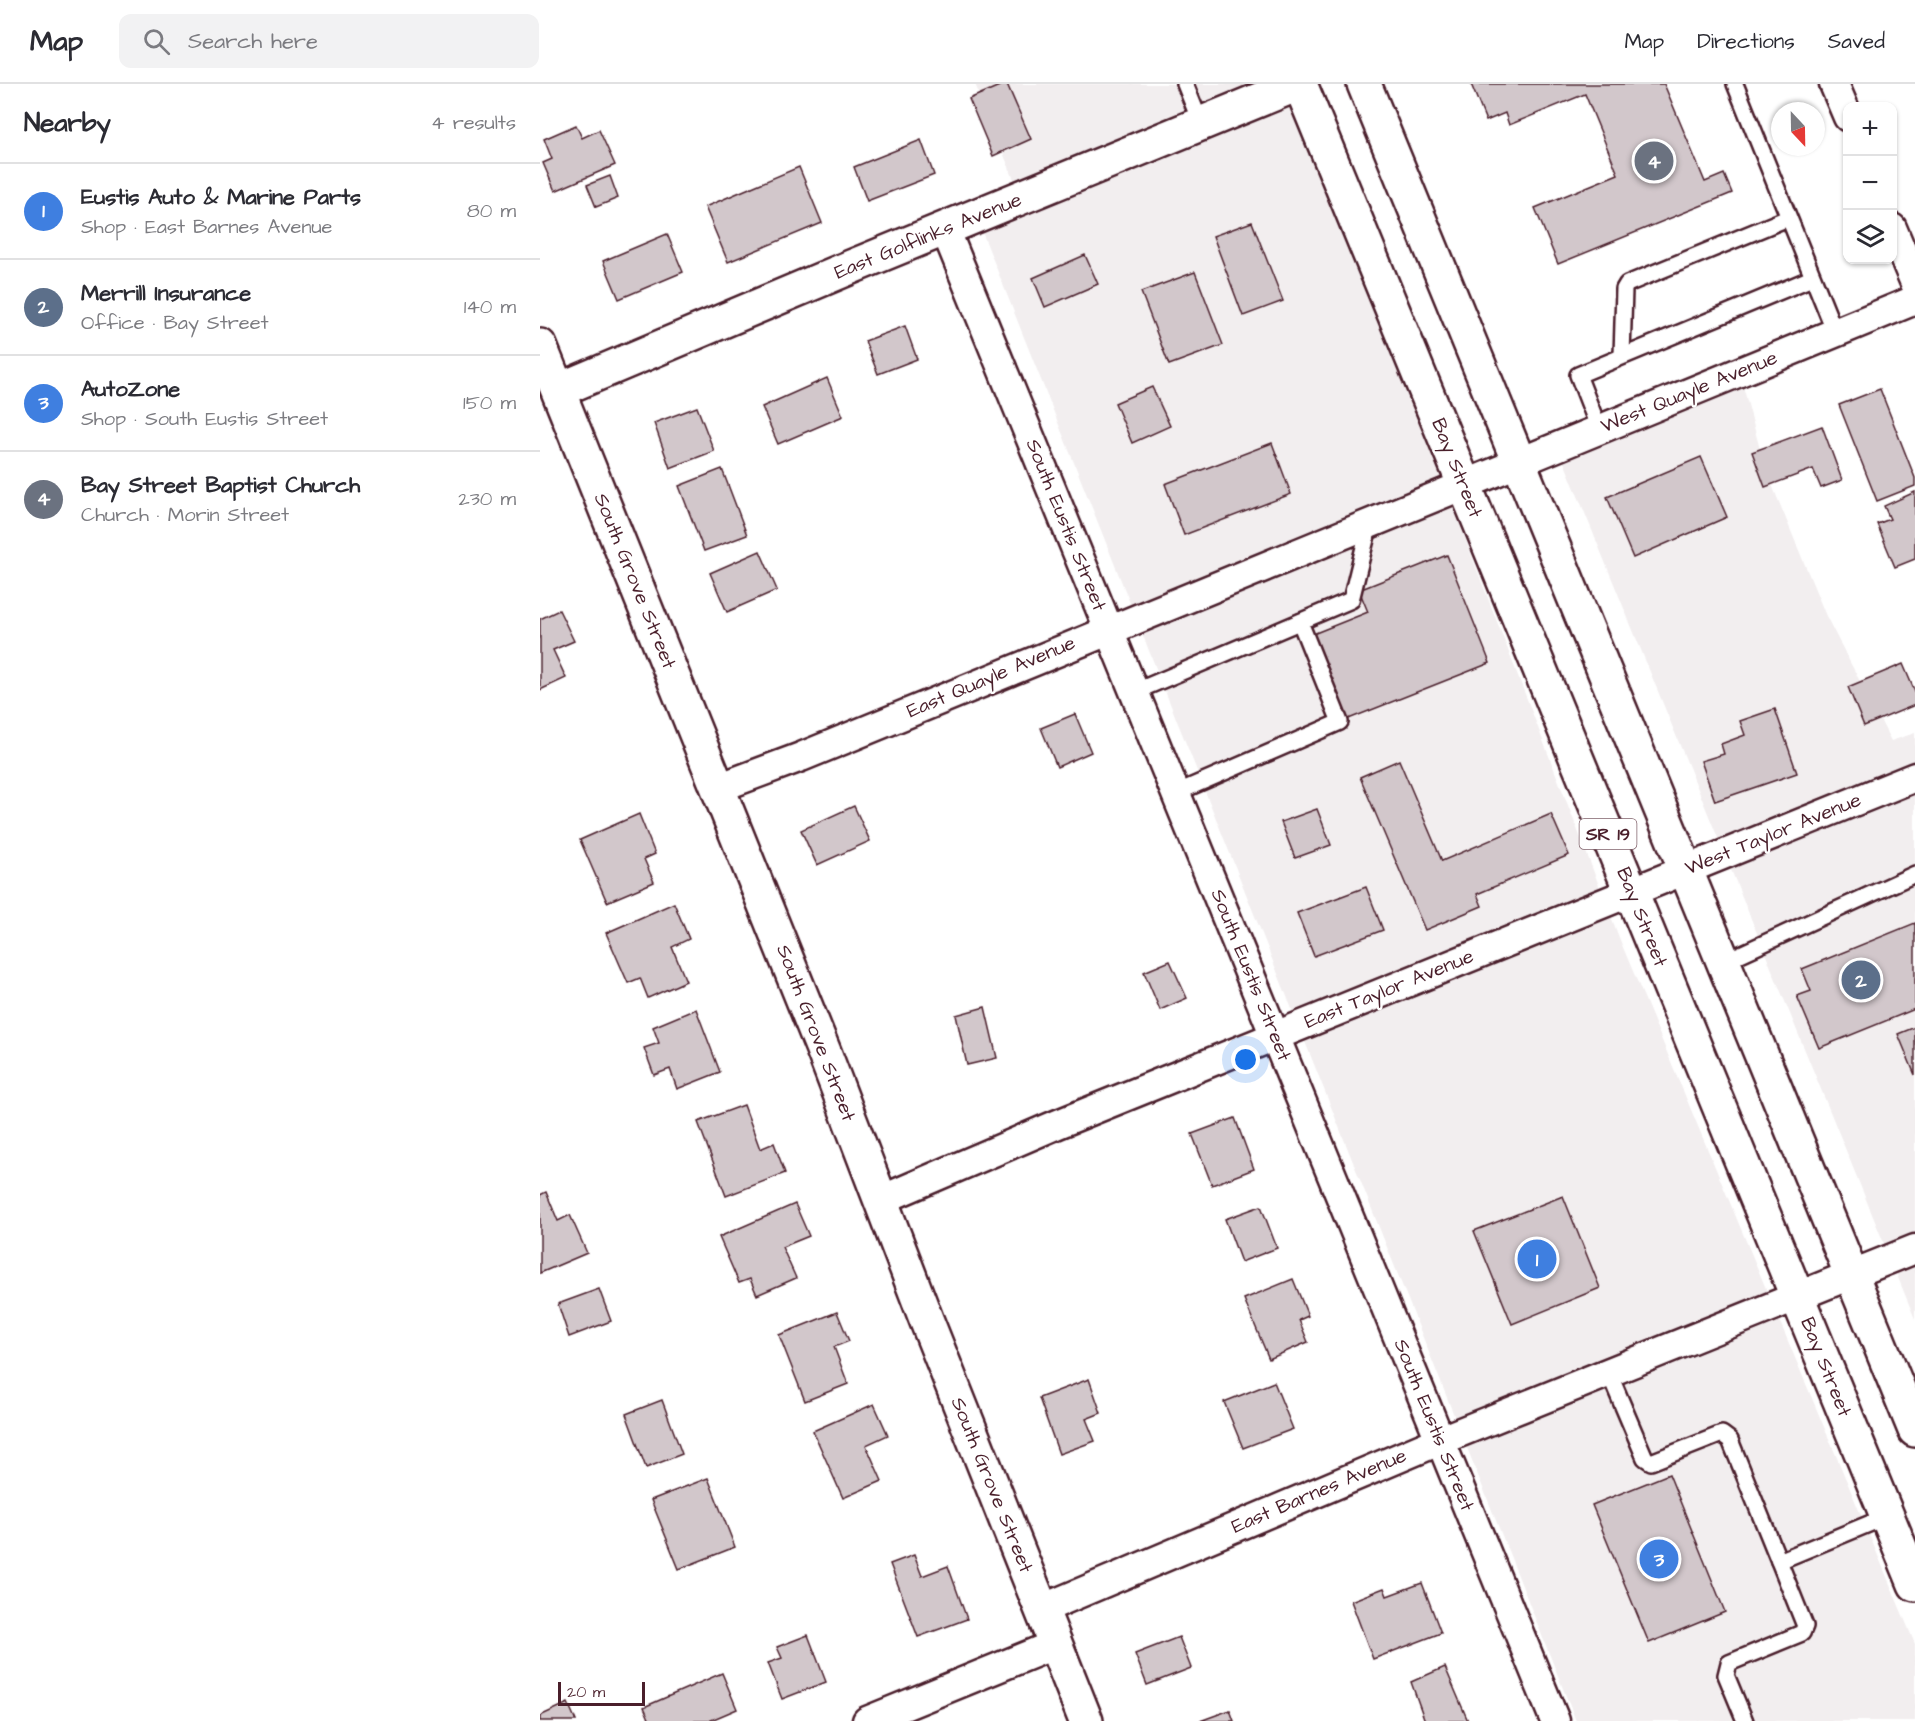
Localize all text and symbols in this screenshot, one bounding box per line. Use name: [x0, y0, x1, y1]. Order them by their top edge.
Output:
search box: [119, 14, 539, 68]
text: Map: [30, 22, 83, 61]
icon: search: [140, 25, 173, 58]
text: Search here: [188, 26, 318, 57]
text: Map: [1624, 27, 1664, 56]
text: Directions: [1697, 27, 1795, 56]
text: Saved: [1828, 27, 1885, 56]
north arrow: [1771, 102, 1825, 156]
map controls: [1843, 102, 1897, 264]
button: +: [1843, 102, 1897, 156]
text: Nearby: [24, 105, 111, 141]
text: 4 results: [431, 109, 516, 137]
pin: 4: [1634, 138, 1674, 184]
button: −: [1843, 156, 1897, 210]
text: Eustis Auto & Marine Parts: [81, 182, 361, 213]
street label: East Golflinks Avenue: [830, 186, 1026, 286]
text: 1: [42, 197, 45, 225]
text: 80 m: [467, 197, 516, 225]
button: layers: [1843, 210, 1897, 264]
text: Shop · East Barnes Avenue: [81, 213, 332, 241]
text: Merrill Insurance: [81, 278, 251, 309]
text: 2: [38, 293, 49, 321]
text: 140 m: [464, 293, 516, 321]
text: Office · Bay Street: [81, 309, 269, 337]
street label: West Quayle Avenue: [1596, 344, 1782, 441]
text: AutoZone: [81, 374, 180, 405]
text: 3: [38, 389, 49, 417]
text: 150 m: [463, 389, 516, 417]
text: Shop · South Eustis Street: [81, 405, 328, 433]
street label: Bay Street: [1423, 414, 1490, 522]
street label: South Eustis Street: [1019, 435, 1113, 615]
text: Bay Street Baptist Church: [81, 470, 360, 501]
text: 4: [37, 485, 50, 513]
text: 230 m: [458, 485, 516, 513]
street label: South Grove Street: [587, 489, 683, 673]
text: Church · Morin Street: [81, 501, 289, 529]
street label: East Quayle Avenue: [902, 629, 1080, 726]
street label: West Taylor Avenue: [1681, 786, 1866, 883]
road number: SR 19: [1580, 819, 1636, 849]
street label: Bay Street: [1608, 863, 1675, 971]
street label: South Eustis Street: [1204, 885, 1298, 1065]
street label: South Grove Street: [769, 941, 863, 1125]
street label: East Taylor Avenue: [1300, 942, 1478, 1037]
pin: 2: [1842, 958, 1880, 1002]
your location: [1231, 1045, 1260, 1074]
pin: 1: [1518, 1236, 1556, 1282]
street label: Bay Street: [1792, 1313, 1859, 1421]
street label: South Eustis Street: [1387, 1335, 1481, 1515]
street label: South Grove Street: [944, 1393, 1040, 1577]
street label: East Barnes Avenue: [1227, 1441, 1411, 1541]
pin: 3: [1640, 1536, 1678, 1582]
scale bar: [558, 1679, 645, 1706]
text: 20 m: [567, 1681, 605, 1703]

